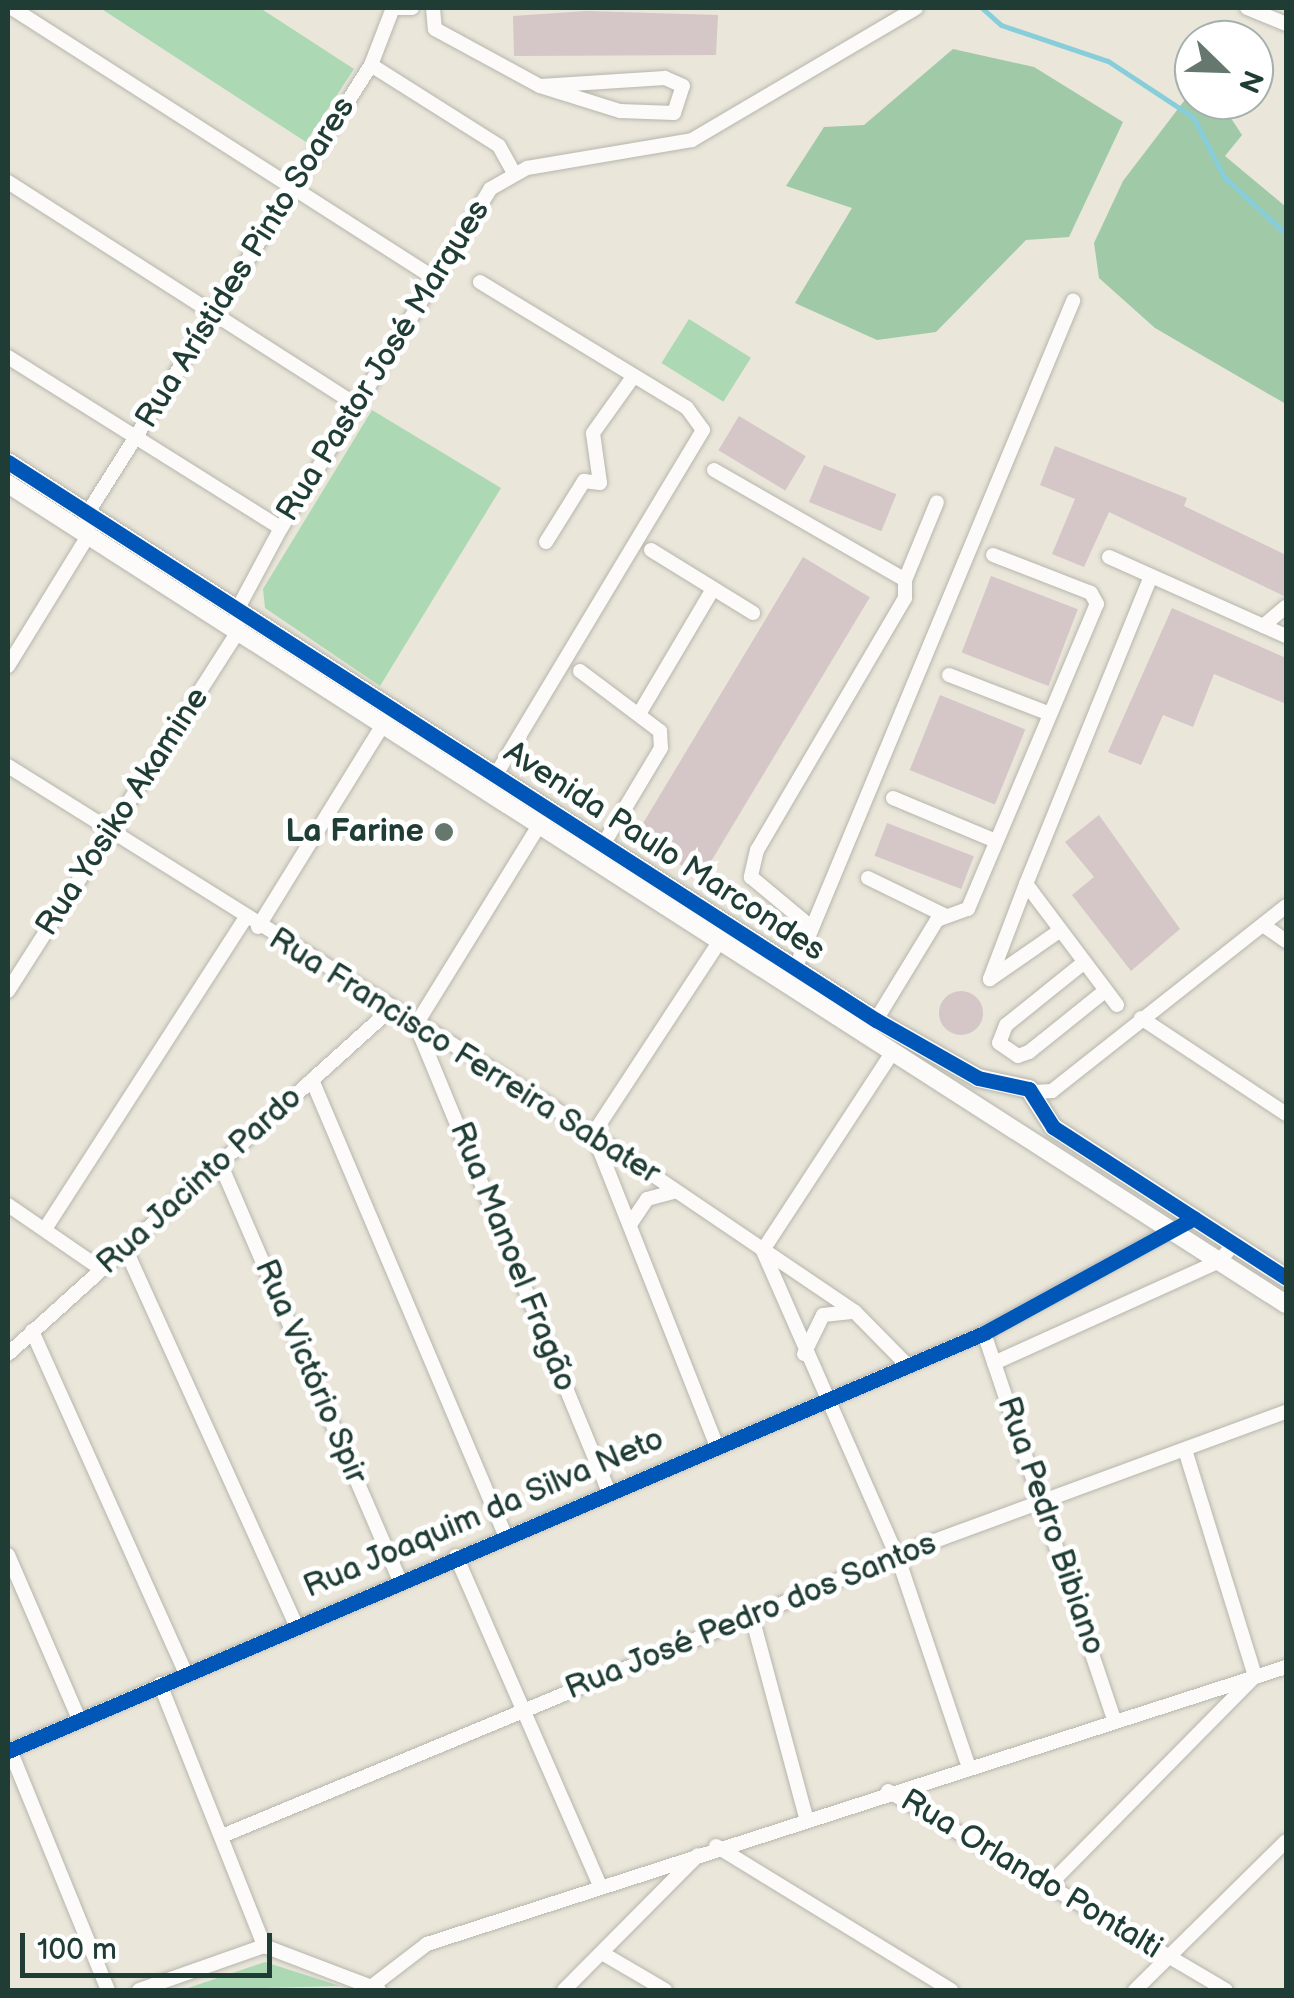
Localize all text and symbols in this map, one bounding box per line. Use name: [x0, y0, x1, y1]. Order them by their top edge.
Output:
north arrow: [1174, 20, 1274, 120]
text: N: [1231, 65, 1270, 97]
street label: Rua Arístides Pinto Soares: [128, 90, 364, 436]
street label: Rua Pastor José Marques: [269, 193, 499, 529]
street label: Rua Yosiko Akamine: [28, 680, 218, 944]
street label: Avenida Paulo Marcondes: [496, 734, 832, 970]
place label: La Farine: [285, 813, 424, 851]
marker: La Farine: [433, 821, 455, 843]
street label: Rua Francisco Ferreira Sabater: [261, 920, 667, 1194]
street label: Rua Jacinto Pardo: [89, 1078, 311, 1284]
street label: Rua Manoel Fragão: [440, 1117, 584, 1397]
street label: Rua Victório Spir: [245, 1253, 375, 1491]
street label: Rua Pedro Bibiano: [988, 1392, 1112, 1660]
street label: Rua Joaquim da Silva Neto: [297, 1420, 671, 1608]
street label: Rua José Pedro dos Santos: [559, 1525, 943, 1709]
street label: Rua Orlando Pontalti: [893, 1782, 1169, 1968]
scale bar: [25, 1913, 278, 1975]
text: 100 m: [37, 1932, 117, 1968]

